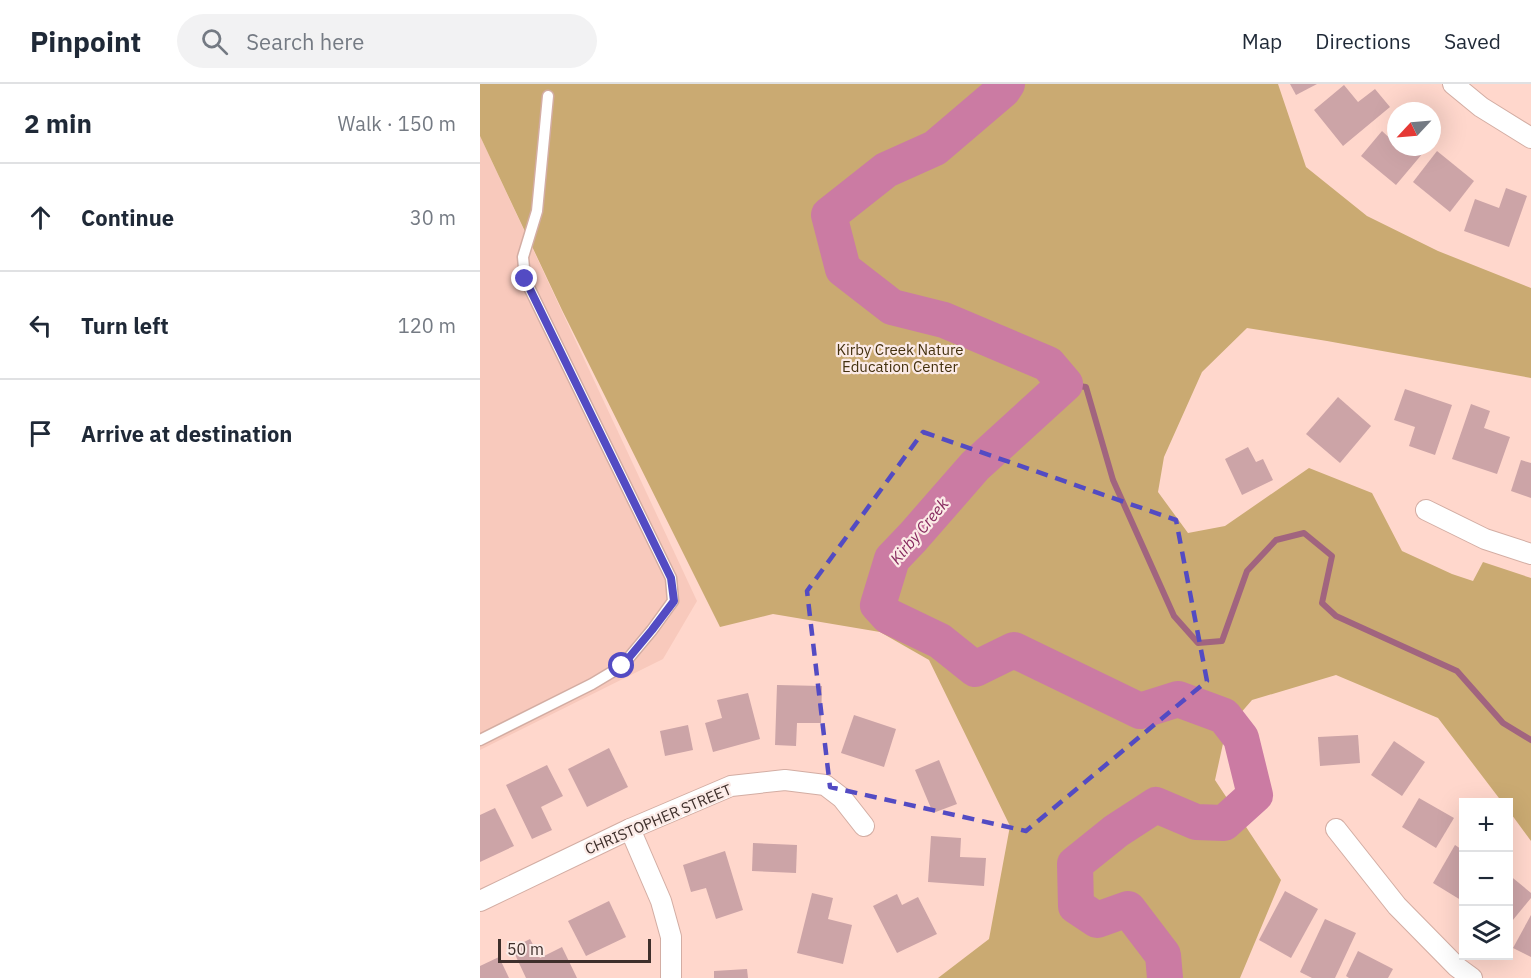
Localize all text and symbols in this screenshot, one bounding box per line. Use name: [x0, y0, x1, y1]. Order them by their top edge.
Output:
search box: [177, 14, 597, 68]
text: Pinpoint: [30, 23, 141, 60]
icon: search: [198, 25, 231, 58]
text: Search here: [246, 27, 364, 56]
text: Map: [1242, 27, 1282, 55]
text: Directions: [1315, 27, 1411, 55]
text: Saved: [1444, 27, 1501, 55]
north arrow: [1387, 102, 1441, 156]
text: 2 min: [24, 106, 92, 140]
text: Walk · 150 m: [338, 110, 456, 137]
icon: ahead: [24, 201, 57, 234]
text: Continue: [81, 203, 174, 232]
text: 30 m: [410, 204, 456, 231]
route end: [511, 265, 537, 291]
icon: left: [24, 309, 57, 342]
text: Turn left: [81, 311, 169, 340]
text: 120 m: [398, 312, 456, 339]
park label: Kirby Creek Nature Education Center: [836, 340, 964, 376]
icon: arrive: [24, 417, 57, 450]
text: Arrive at destination: [81, 419, 292, 448]
water label: Kirby Creek: [886, 493, 953, 568]
route start: [608, 652, 634, 678]
street label: CHRISTOPHER STREET: [582, 779, 734, 858]
map controls: [1459, 798, 1513, 960]
button: +: [1459, 798, 1513, 852]
button: −: [1459, 852, 1513, 906]
button: layers: [1459, 906, 1513, 960]
scale bar: [498, 936, 651, 964]
text: 50 m: [507, 939, 544, 959]

